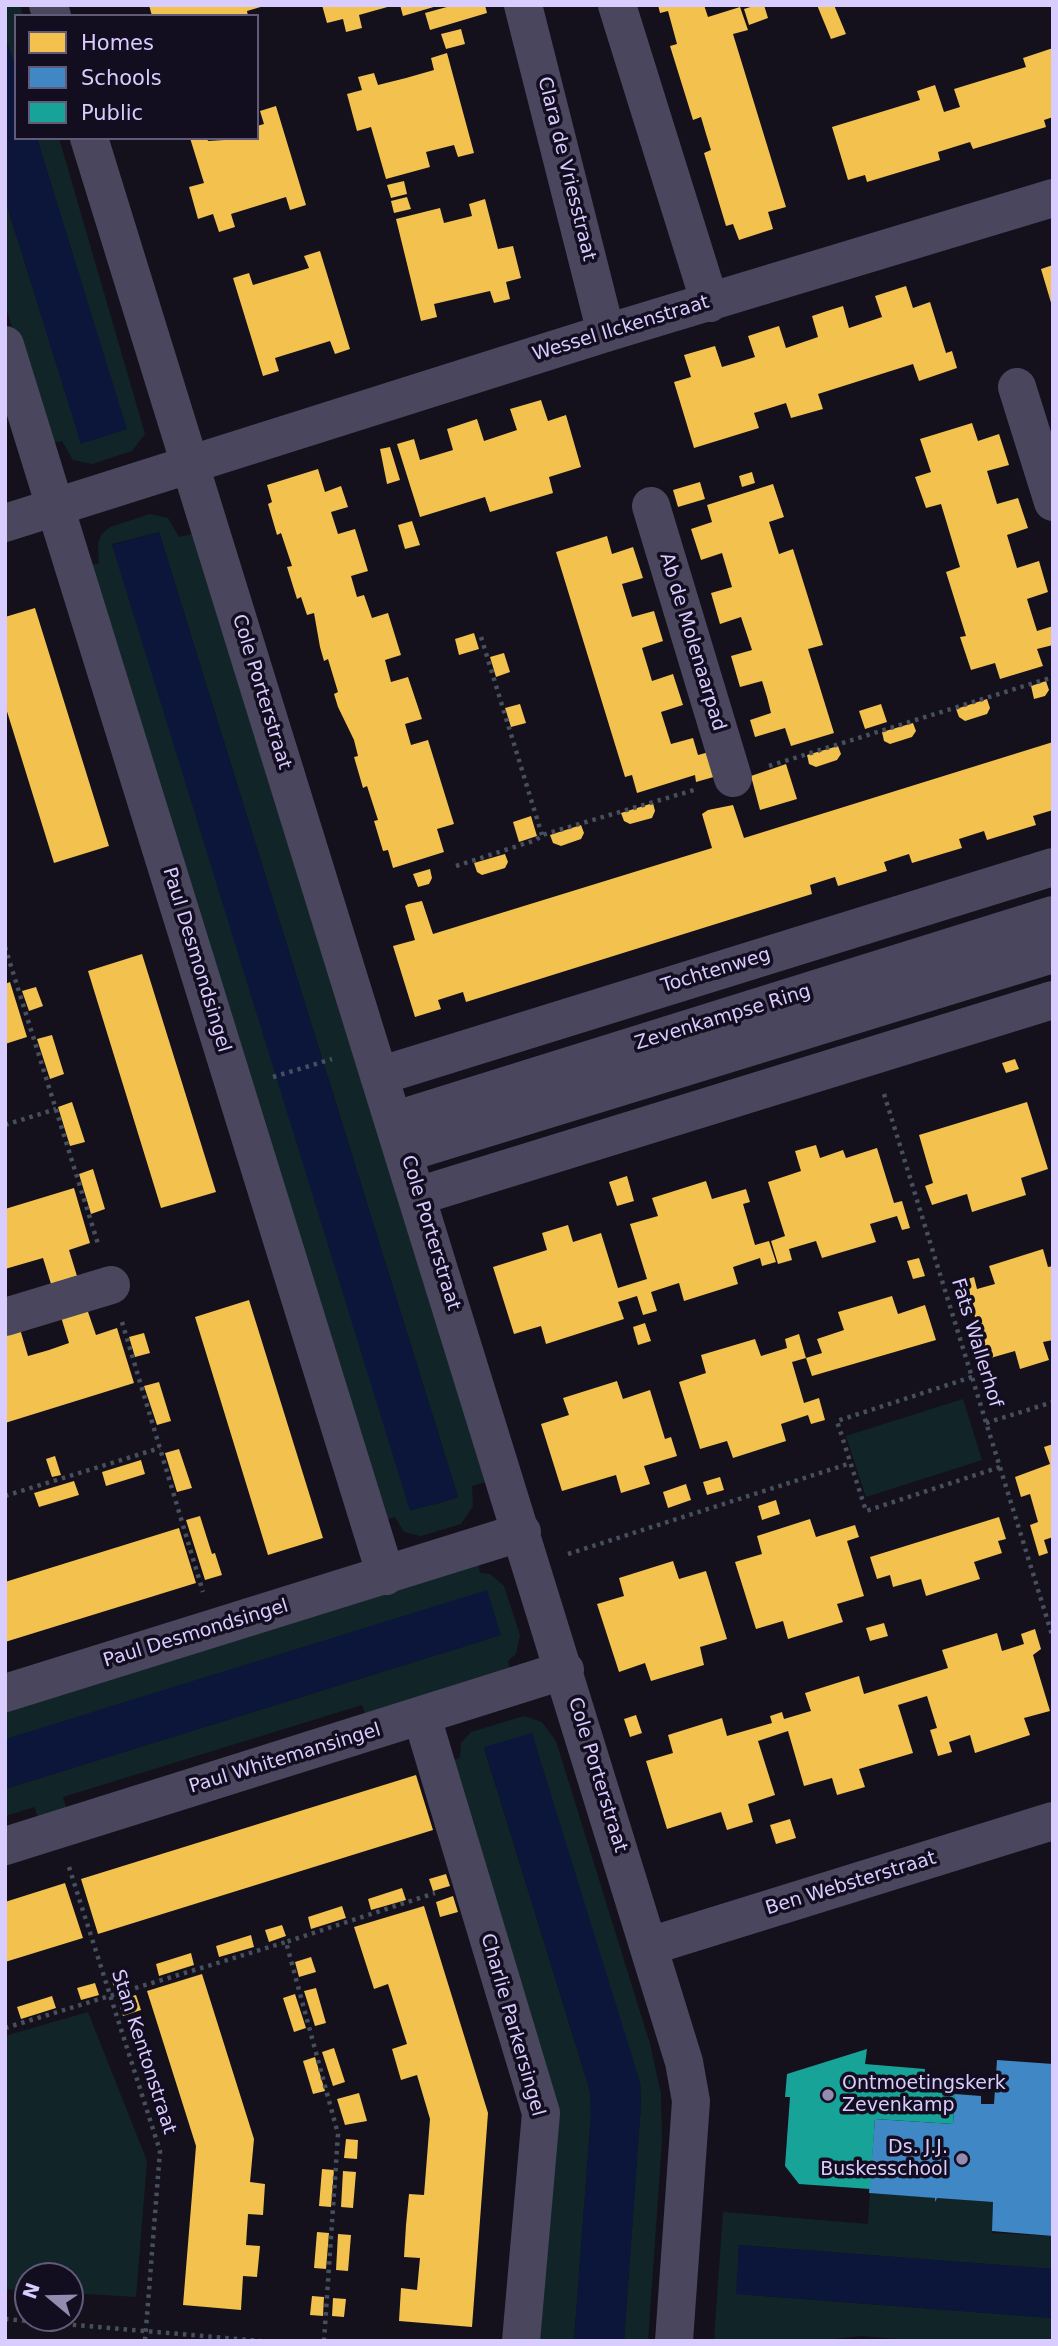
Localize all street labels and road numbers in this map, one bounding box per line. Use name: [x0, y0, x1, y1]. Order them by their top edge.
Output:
street label: Clara de Vriesstraat: [532, 75, 600, 263]
street label: Wessel Ilckenstraat: [530, 291, 712, 367]
street label: Ab de Molenaarpad: [654, 550, 730, 734]
street label: Cole Porterstraat: [227, 612, 295, 772]
street label: Paul Desmondsingel: [157, 865, 235, 1055]
street label: Tochtenweg: [659, 944, 773, 998]
street label: Zevenkampse Ring: [632, 980, 814, 1056]
street label: Cole Porterstraat: [396, 1153, 464, 1313]
street label: Fats Wallerhof: [946, 1276, 1006, 1410]
street label: Paul Desmondsingel: [101, 1595, 291, 1673]
street label: Cole Porterstraat: [563, 1695, 631, 1855]
street label: Paul Whitemansingel: [186, 1719, 384, 1799]
street label: Ben Websterstraat: [763, 1847, 939, 1921]
street label: Charlie Parkersingel: [475, 1931, 549, 2119]
street label: Stan Kentonstraat: [106, 1967, 180, 2137]

